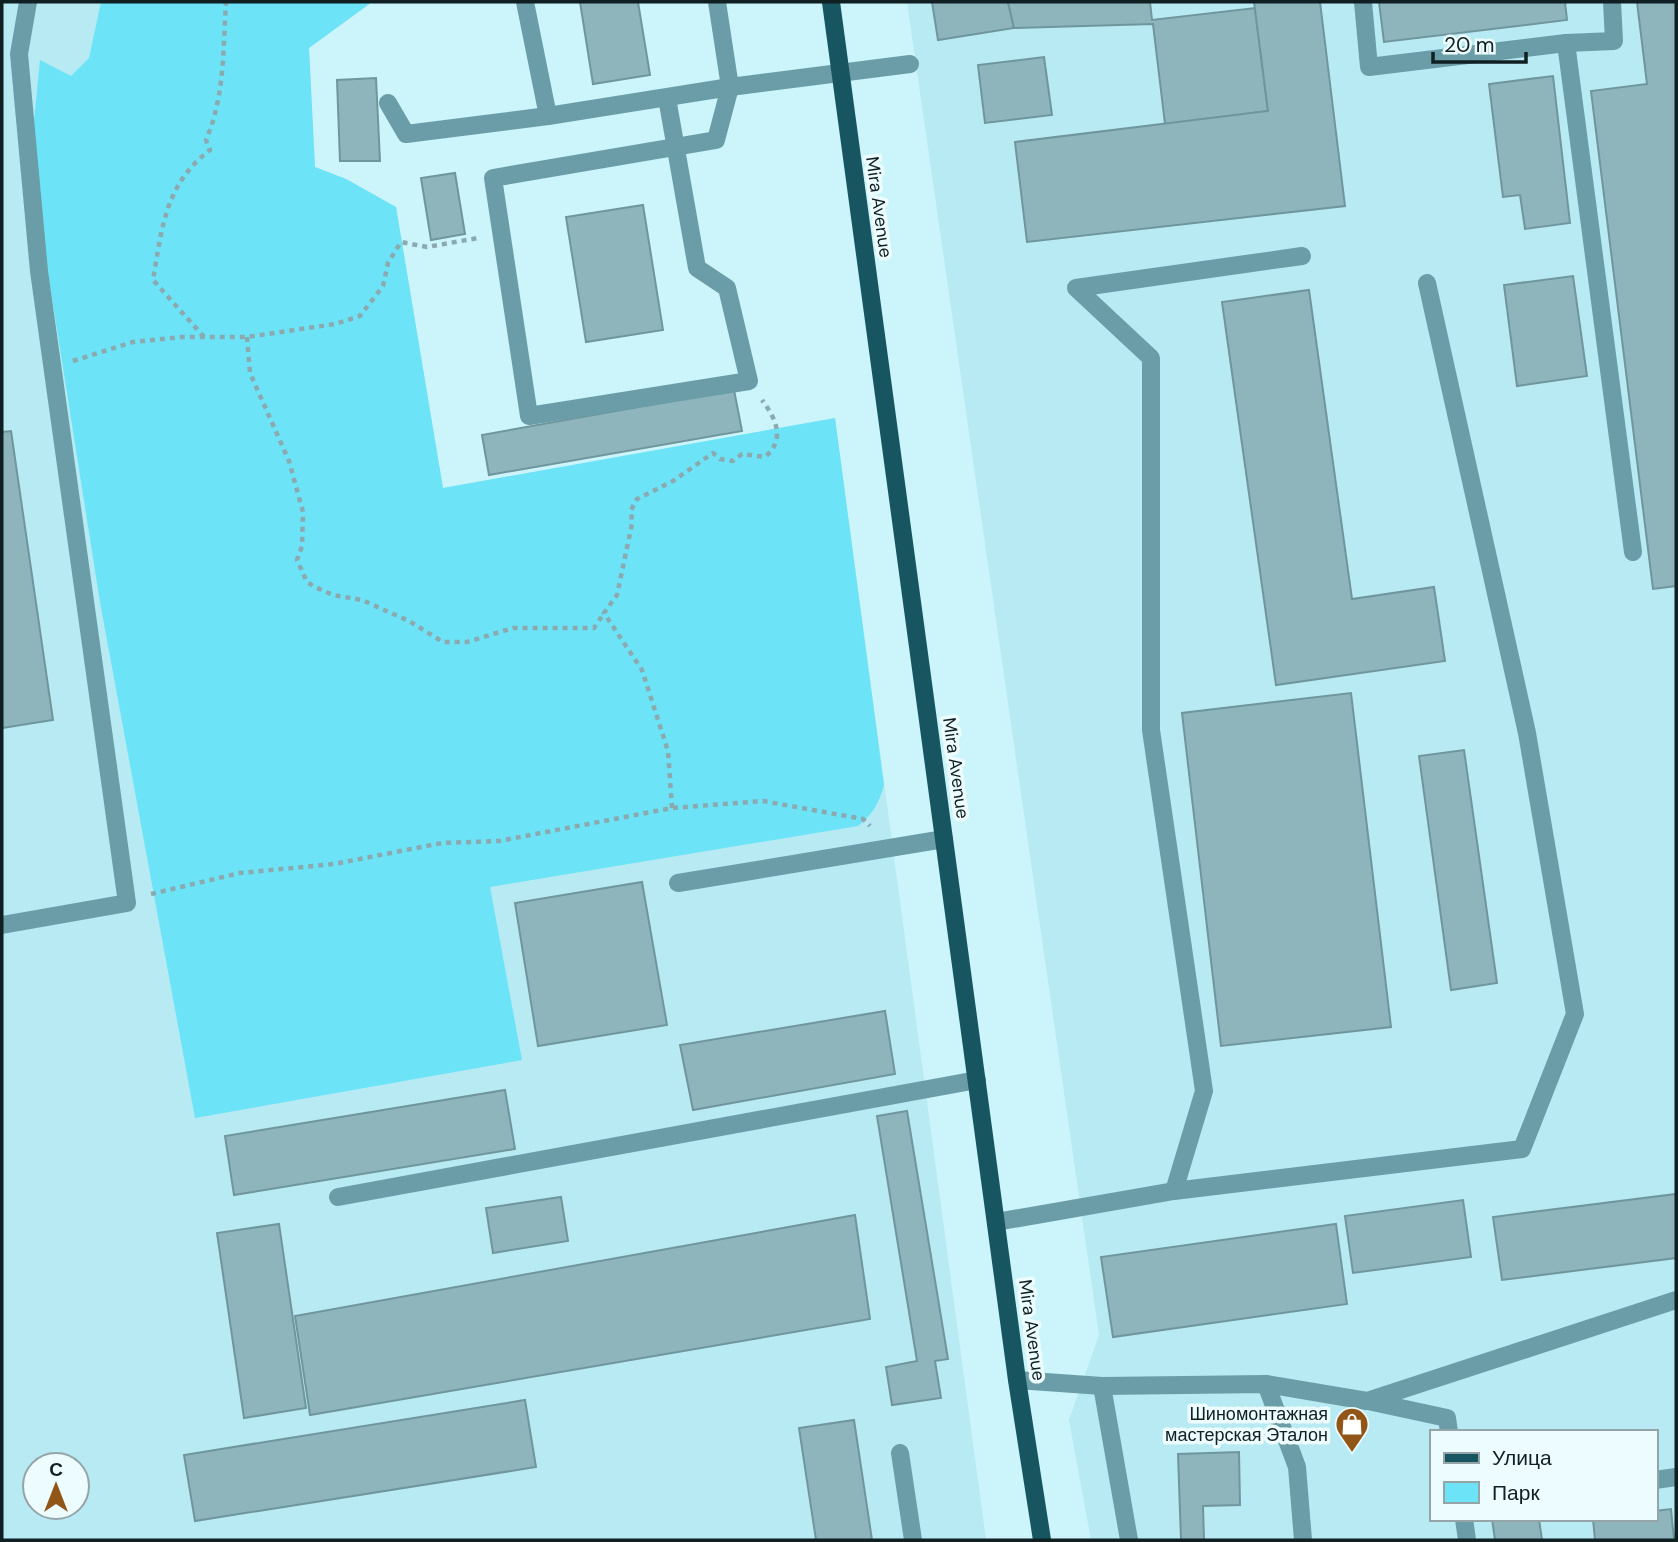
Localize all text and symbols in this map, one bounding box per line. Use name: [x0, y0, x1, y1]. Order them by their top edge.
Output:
scale bar: [1433, 21, 1526, 65]
text: 20 m: [1444, 31, 1495, 59]
street label: Mira Avenue: [860, 155, 898, 259]
street label: Mira Avenue: [937, 716, 975, 820]
street label: Mira Avenue: [1013, 1278, 1051, 1382]
place label: Шиномонтажная мастерская Эталон: [1165, 1402, 1328, 1447]
shop icon: Шиномонтажная мастерская Эталон: [1333, 1405, 1371, 1454]
legend: [1430, 1430, 1657, 1521]
text: Улица: [1492, 1444, 1552, 1472]
north arrow: [21, 1451, 91, 1521]
text: С: [49, 1457, 63, 1482]
text: Парк: [1492, 1479, 1540, 1507]

